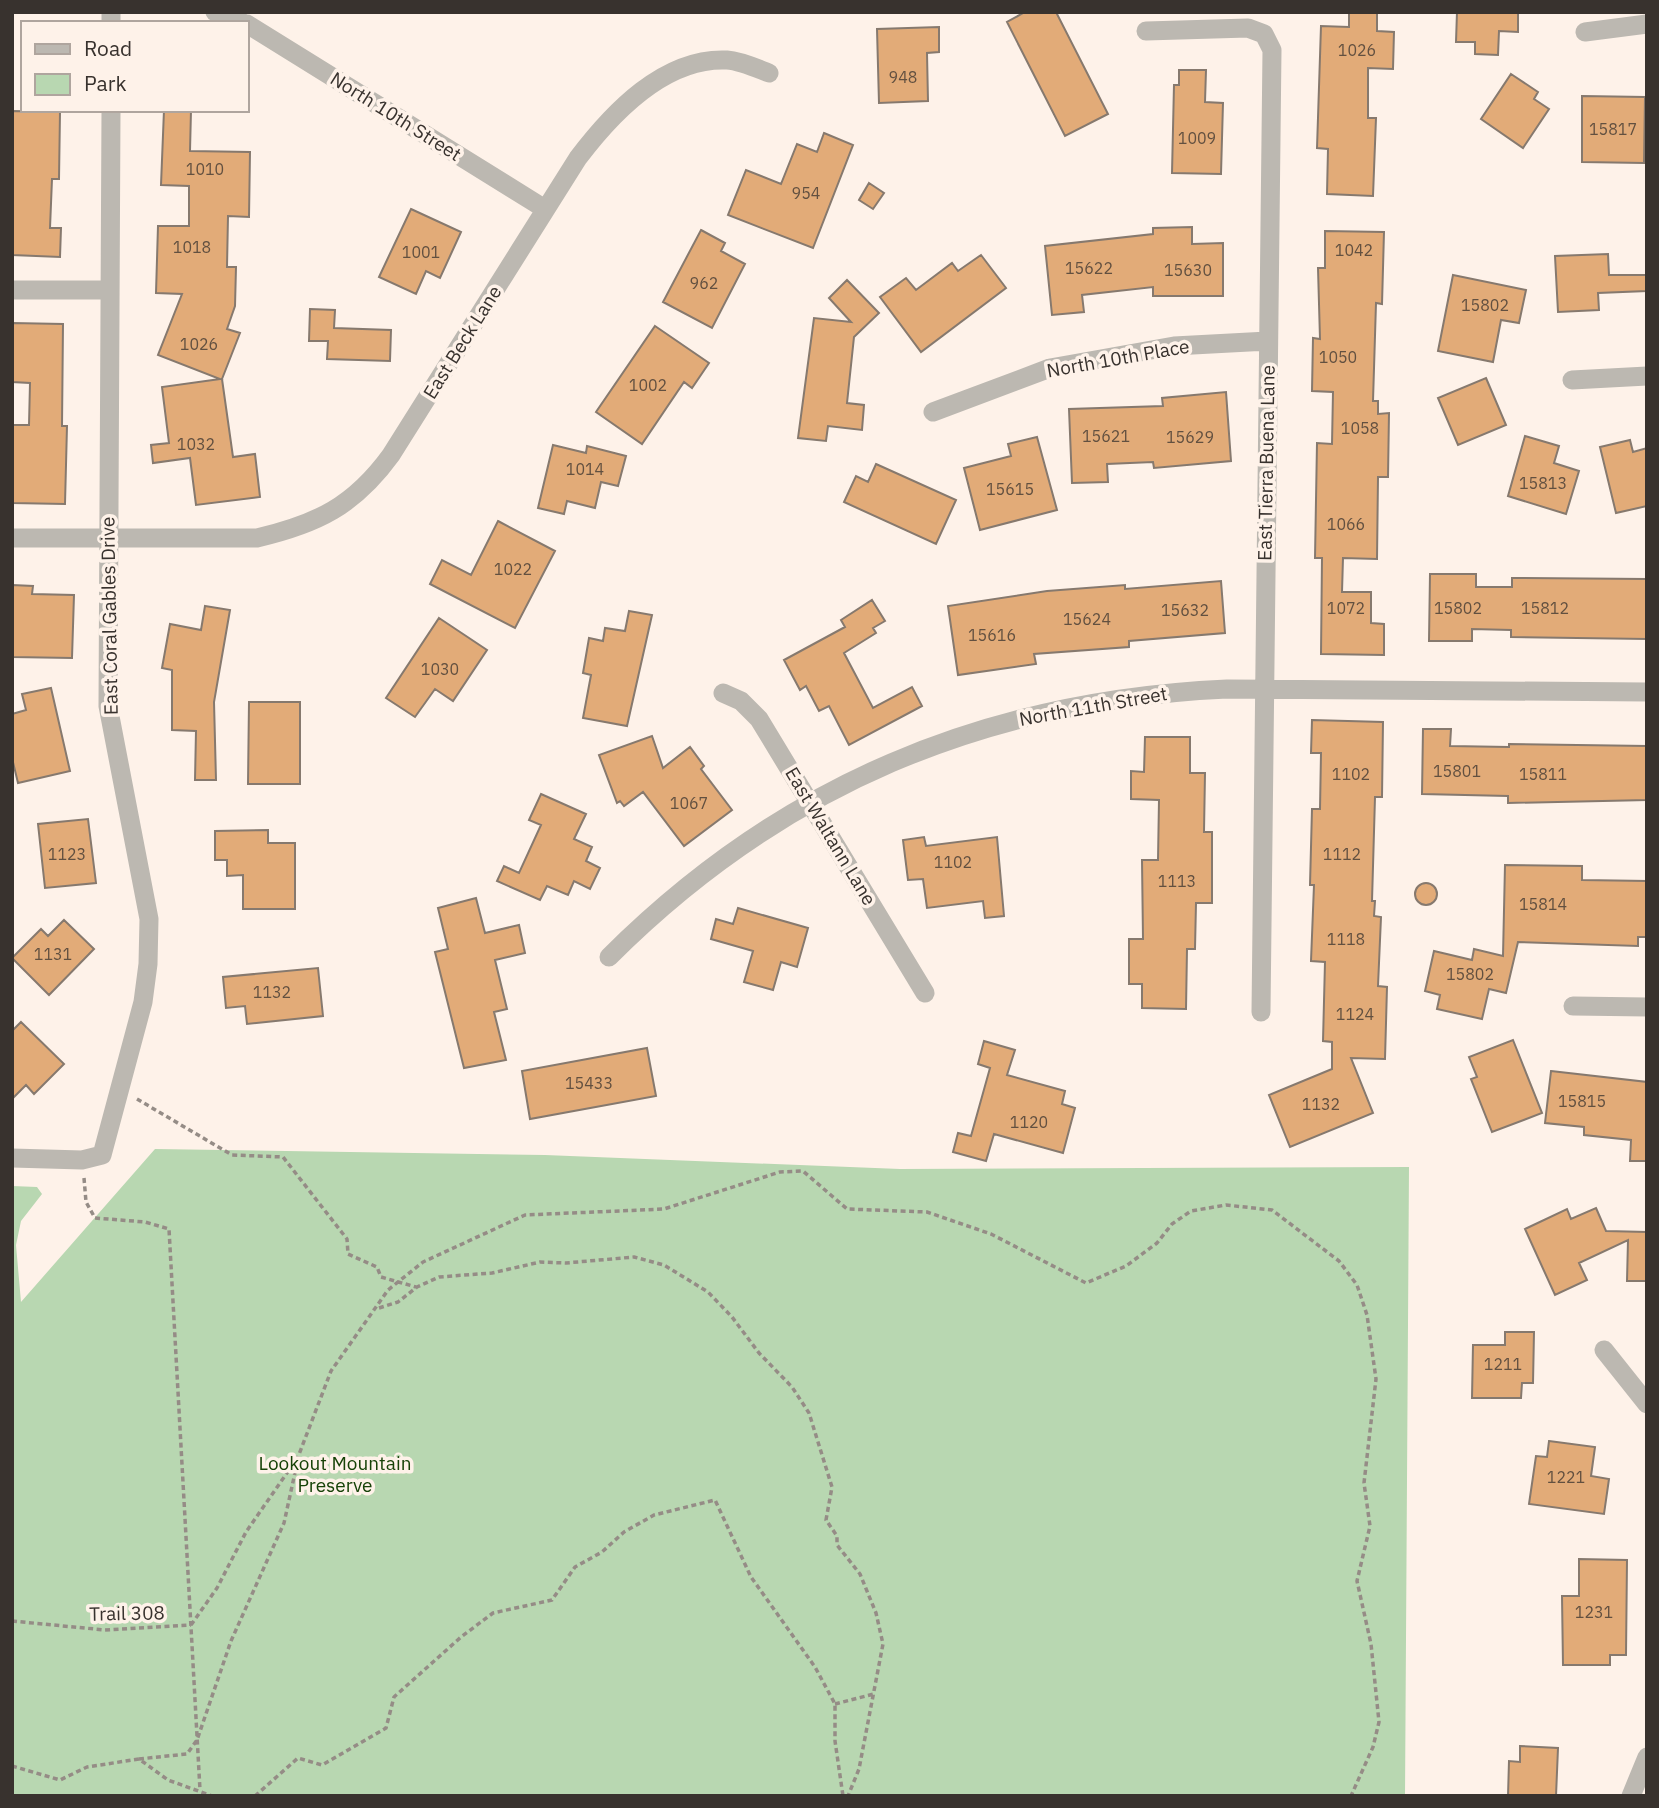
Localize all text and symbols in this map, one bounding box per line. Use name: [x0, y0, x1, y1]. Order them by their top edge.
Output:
legend: [21, 21, 248, 112]
text: Road: [84, 34, 132, 62]
house number: 1026: [1338, 40, 1376, 60]
street label: North 10th Street: [326, 66, 466, 166]
house number: 948: [889, 67, 917, 87]
text: Park: [84, 69, 127, 97]
house number: 15817: [1589, 119, 1637, 139]
house number: 1009: [1178, 128, 1216, 148]
house number: 1010: [186, 159, 224, 179]
house number: 954: [792, 183, 820, 203]
house number: 1018: [173, 237, 211, 257]
house number: 1042: [1335, 240, 1373, 260]
house number: 1001: [402, 242, 440, 262]
house number: 15622: [1065, 258, 1113, 278]
house number: 15630: [1164, 260, 1212, 280]
house number: 962: [690, 273, 718, 293]
street label: East Beck Lane: [418, 281, 506, 403]
house number: 15802: [1461, 295, 1509, 315]
house number: 1026: [180, 334, 218, 354]
street label: North 10th Place: [1045, 334, 1191, 382]
house number: 1050: [1319, 347, 1357, 367]
street label: East Tierra Buena Lane: [1252, 365, 1280, 561]
house number: 1002: [629, 375, 667, 395]
house number: 1058: [1341, 418, 1379, 438]
house number: 15621: [1082, 426, 1130, 446]
house number: 15629: [1166, 427, 1214, 447]
house number: 1032: [177, 434, 215, 454]
house number: 1014: [566, 459, 604, 479]
house number: 15813: [1519, 473, 1567, 493]
house number: 15615: [986, 479, 1034, 499]
house number: 1066: [1327, 514, 1365, 534]
street label: East Coral Gables Drive: [95, 517, 123, 715]
house number: 1022: [494, 559, 532, 579]
house number: 1072: [1327, 598, 1365, 618]
house number: 15802: [1434, 598, 1482, 618]
house number: 15812: [1521, 598, 1569, 618]
house number: 15632: [1161, 600, 1209, 620]
house number: 15624: [1063, 609, 1111, 629]
house number: 15616: [968, 625, 1016, 645]
house number: 1030: [421, 659, 459, 679]
street label: North 11th Street: [1017, 681, 1169, 731]
house number: 15801: [1433, 761, 1481, 781]
street label: East Waltann Lane: [780, 762, 882, 910]
house number: 1102: [1332, 764, 1370, 784]
house number: 15811: [1519, 764, 1567, 784]
house number: 1067: [670, 793, 708, 813]
house number: 1123: [48, 844, 86, 864]
house number: 1112: [1323, 844, 1361, 864]
house number: 1102: [934, 852, 972, 872]
house number: 1113: [1158, 871, 1196, 891]
house number: 15814: [1519, 894, 1567, 914]
house number: 1118: [1327, 929, 1365, 949]
house number: 1131: [34, 944, 72, 964]
house number: 15802: [1446, 964, 1494, 984]
house number: 1132: [253, 982, 291, 1002]
house number: 1124: [1336, 1004, 1374, 1024]
house number: 15433: [565, 1073, 613, 1093]
house number: 15815: [1558, 1091, 1606, 1111]
house number: 1132: [1302, 1094, 1340, 1114]
house number: 1120: [1010, 1112, 1048, 1132]
house number: 1211: [1484, 1354, 1522, 1374]
park label: Lookout Mountain Preserve: [259, 1451, 411, 1497]
house number: 1221: [1547, 1467, 1585, 1487]
street label: Trail 308: [89, 1600, 165, 1626]
house number: 1231: [1575, 1602, 1613, 1622]

